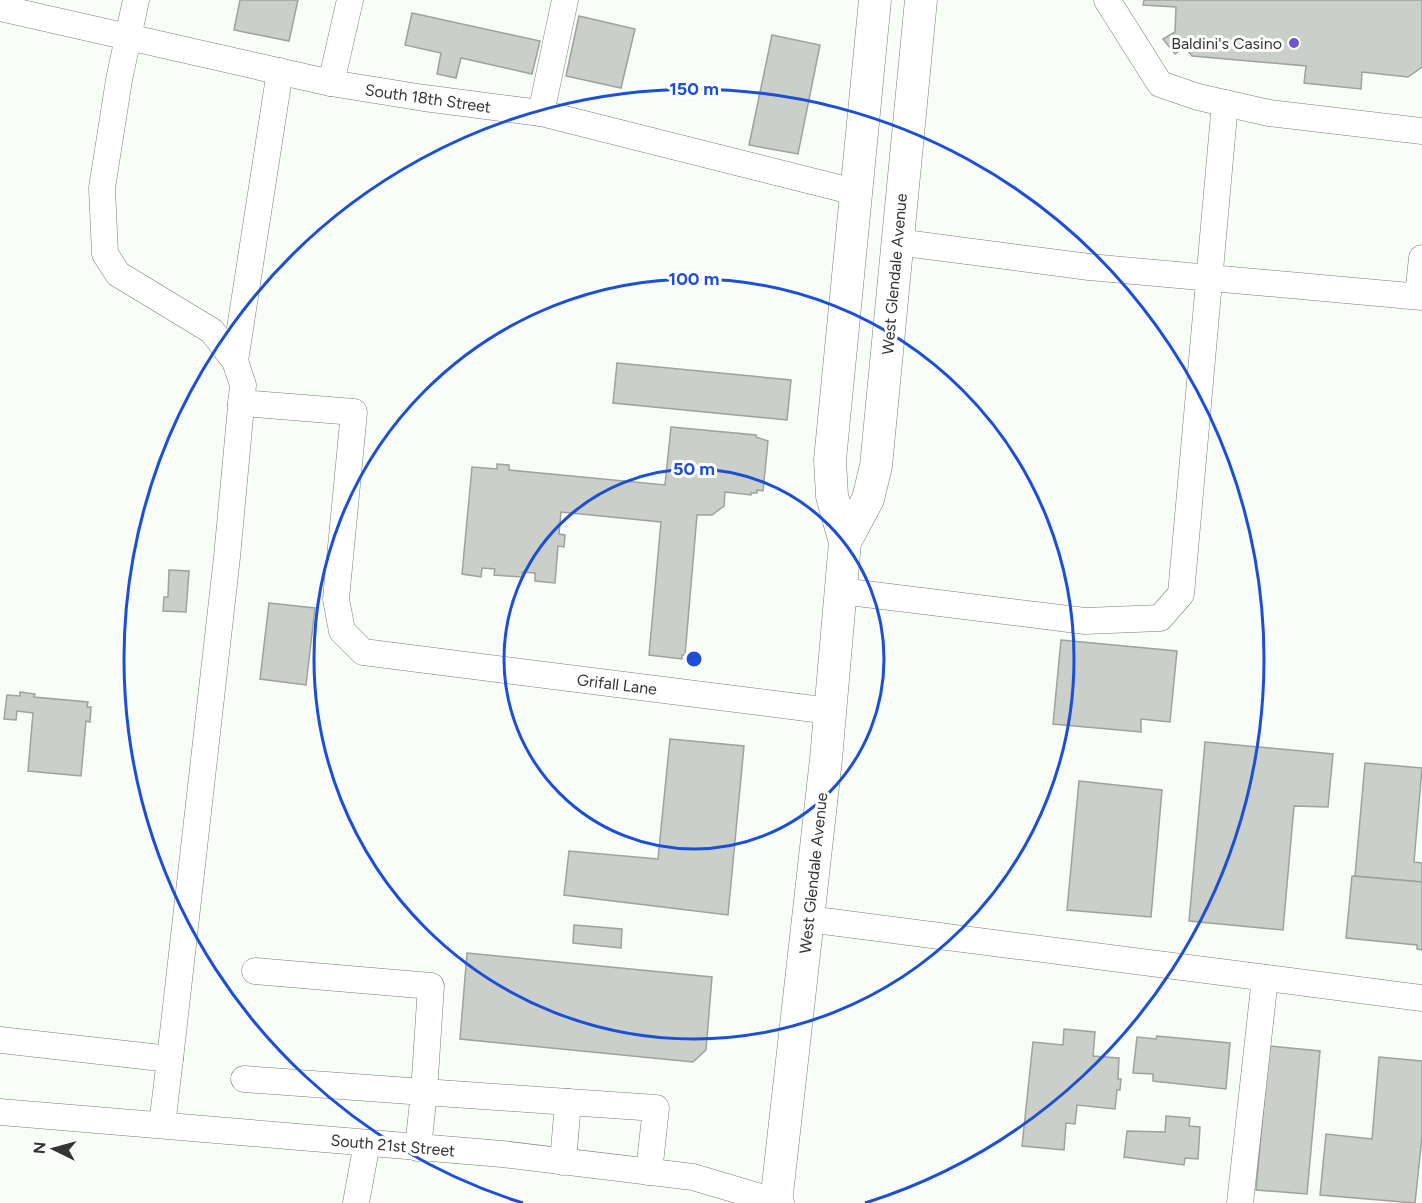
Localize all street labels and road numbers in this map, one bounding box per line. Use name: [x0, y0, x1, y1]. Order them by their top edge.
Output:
street label: South 18th Street: [364, 80, 492, 117]
street label: West Glendale Avenue: [878, 192, 911, 356]
street label: Grifall Lane: [576, 670, 658, 699]
street label: West Glendale Avenue: [796, 791, 831, 955]
street label: South 21st Street: [330, 1131, 456, 1160]

